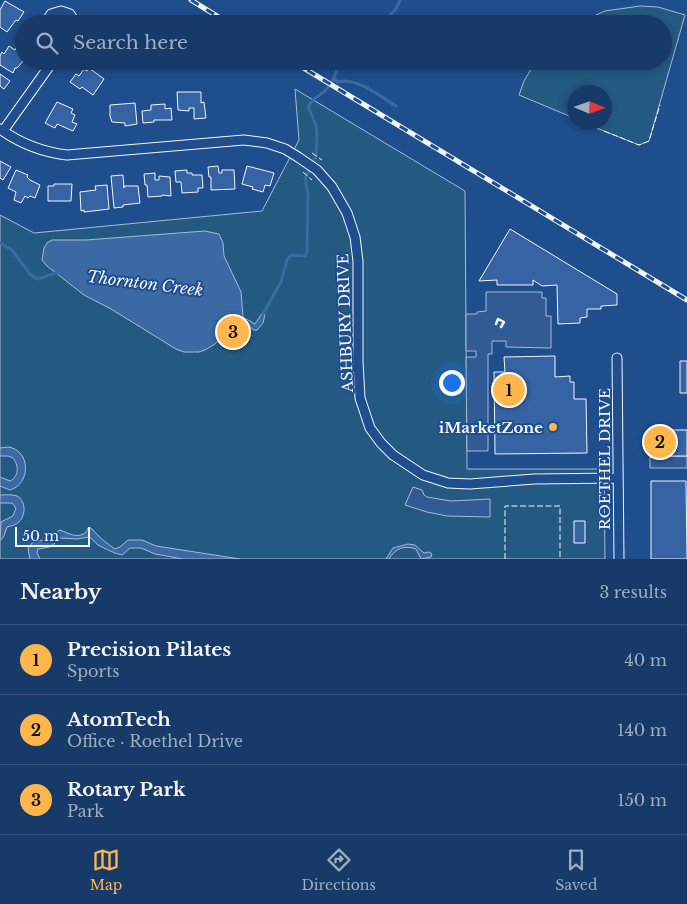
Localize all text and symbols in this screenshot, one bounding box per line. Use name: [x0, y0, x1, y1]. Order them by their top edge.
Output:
search box: [15, 15, 672, 70]
icon: search: [33, 29, 61, 57]
text: Search here: [73, 31, 188, 54]
north arrow: [567, 85, 612, 130]
street label: ASHBURY DRIVE: [333, 253, 357, 394]
water label: Thornton Creek: [86, 266, 204, 300]
pin: 3: [217, 313, 249, 351]
your location: [439, 370, 465, 396]
pin: 1: [493, 371, 525, 409]
street label: ROETHEL DRIVE: [595, 388, 614, 530]
place label: iMarketZone: [439, 418, 543, 437]
marker: iMarketZone: [547, 421, 559, 433]
pin: 2: [644, 423, 676, 461]
scale bar: [15, 524, 90, 547]
text: 50 m: [22, 527, 59, 545]
text: Nearby: [20, 579, 101, 605]
text: 3 results: [599, 582, 667, 602]
text: Precision Pilates: [67, 638, 231, 661]
text: 1: [33, 650, 39, 670]
text: 40 m: [624, 650, 667, 670]
text: Sports: [67, 661, 120, 681]
text: AtomTech: [67, 708, 171, 731]
text: 2: [31, 720, 41, 740]
text: 140 m: [617, 720, 667, 740]
text: Office · Roethel Drive: [67, 731, 243, 751]
text: Rotary Park: [67, 778, 186, 801]
text: 3: [31, 790, 41, 810]
text: 150 m: [618, 790, 667, 810]
text: Park: [67, 801, 104, 821]
tab: Map: [90, 846, 122, 894]
tab: Directions: [301, 846, 376, 894]
tab: Saved: [555, 846, 597, 894]

